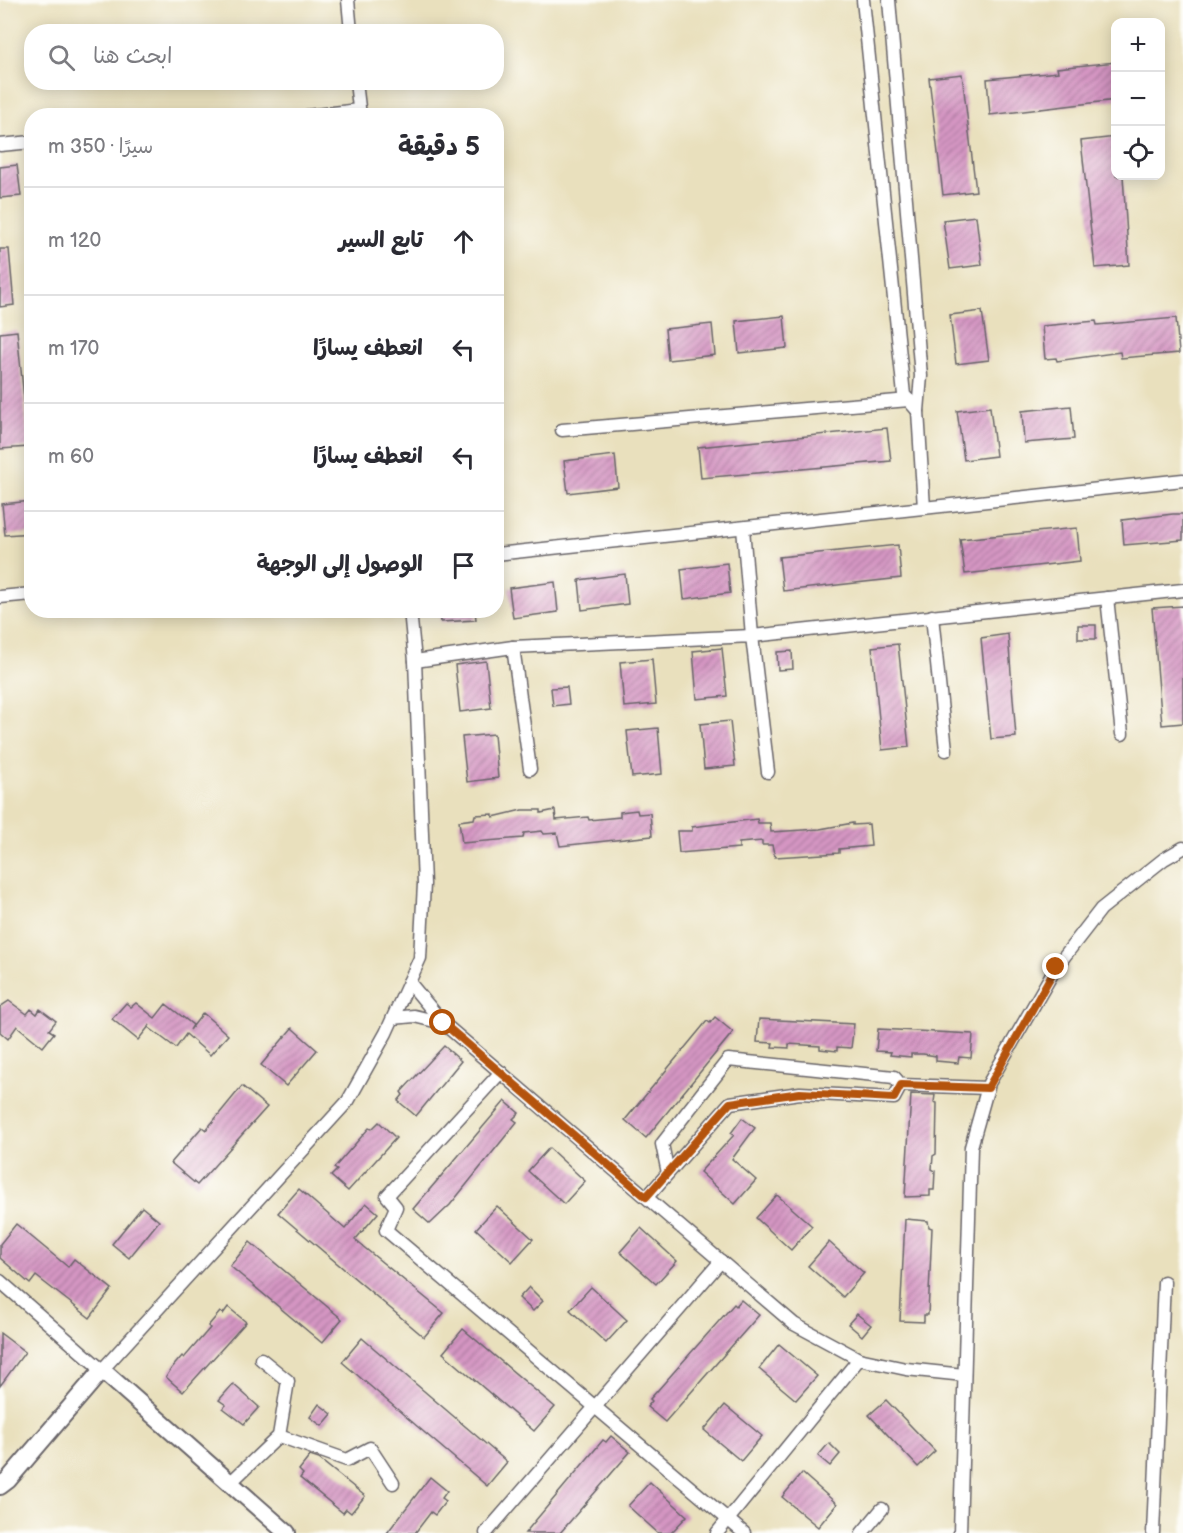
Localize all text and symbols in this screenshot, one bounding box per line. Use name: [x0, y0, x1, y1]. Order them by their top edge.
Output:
map controls: [1111, 18, 1165, 180]
button: +: [1111, 18, 1165, 72]
search box: [24, 24, 504, 90]
icon: search: [45, 41, 78, 74]
text: ابحث هنا: [93, 43, 173, 70]
button: −: [1111, 72, 1165, 126]
button: locate: [1111, 126, 1165, 180]
text: 5 دقيقة: [398, 132, 480, 163]
text: سيرًا · 350 m: [48, 135, 153, 159]
icon: ahead: [447, 225, 480, 258]
text: تابع السير: [339, 227, 423, 254]
text: 120 m: [48, 229, 101, 253]
icon: left: [447, 333, 480, 366]
text: انعطف يسارًا: [313, 335, 423, 362]
text: 170 m: [48, 337, 99, 361]
icon: left: [447, 441, 480, 474]
text: انعطف يسارًا: [313, 443, 423, 470]
text: 60 m: [48, 445, 94, 469]
icon: arrive: [447, 549, 480, 582]
text: الوصول إلى الوجهة: [256, 551, 423, 578]
route end: [1042, 953, 1068, 979]
route start: [429, 1009, 455, 1035]

